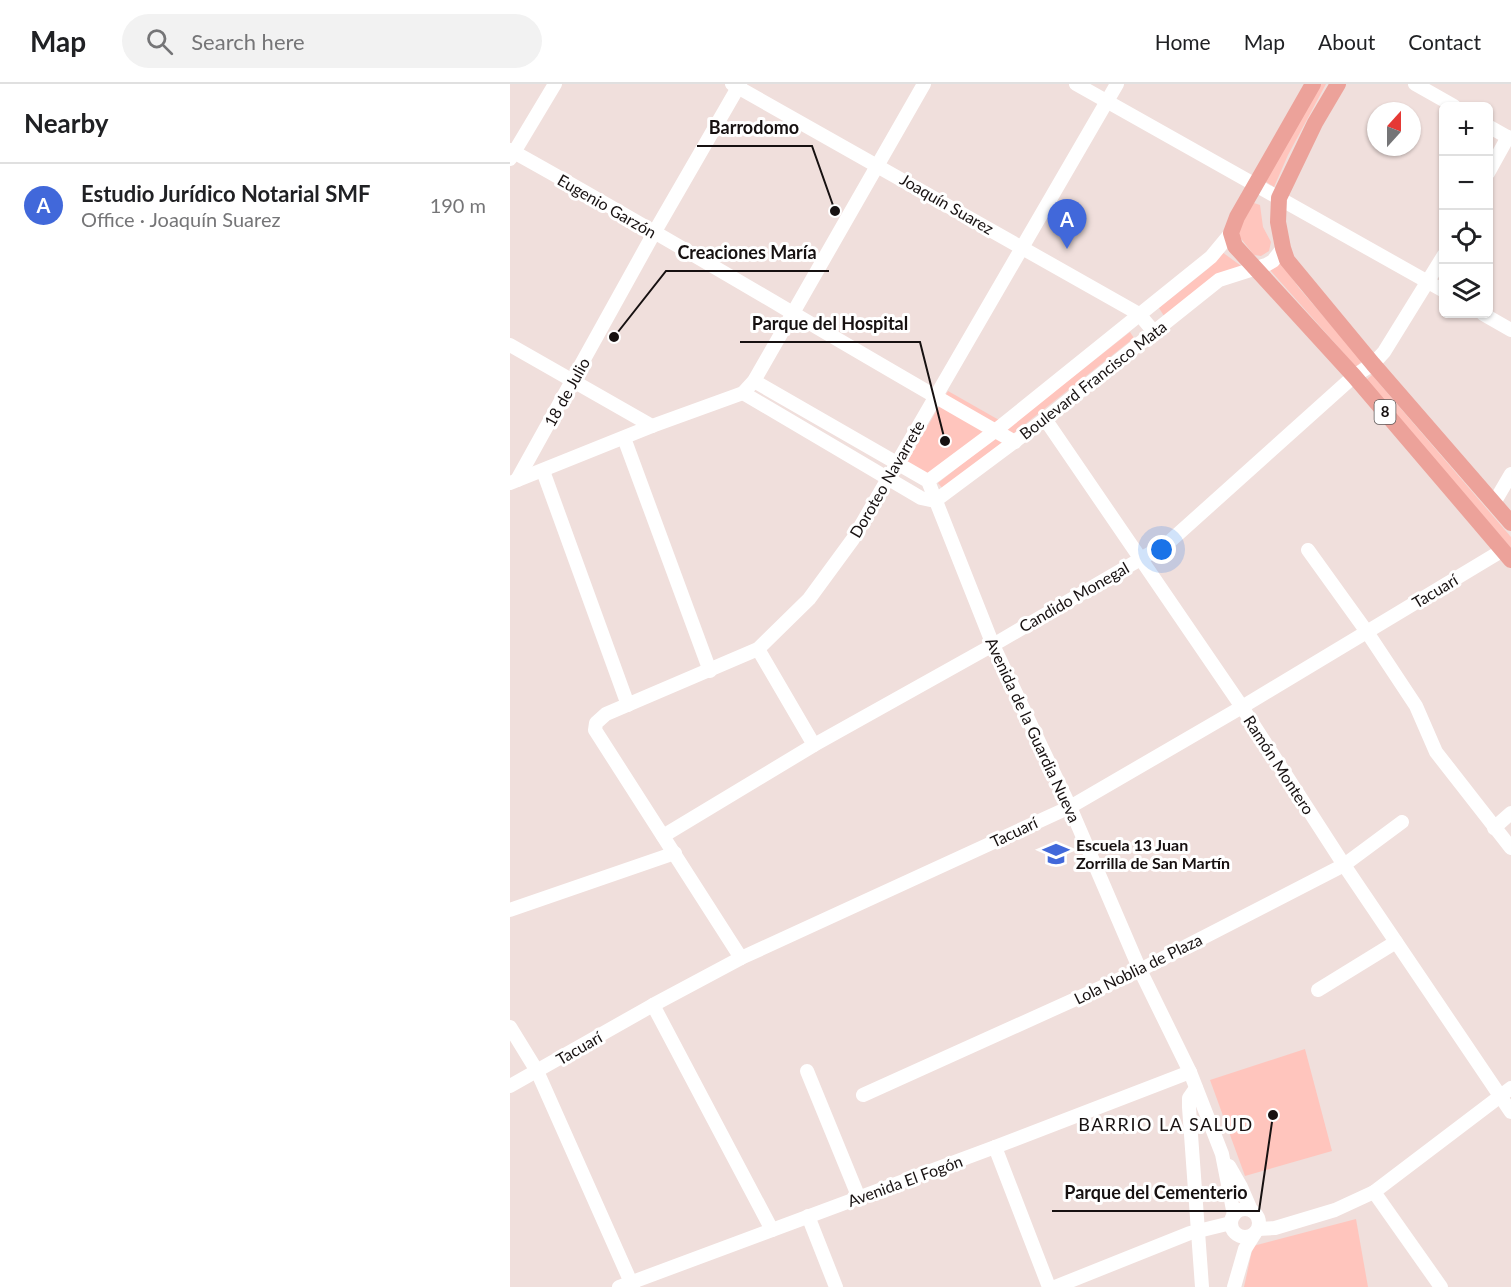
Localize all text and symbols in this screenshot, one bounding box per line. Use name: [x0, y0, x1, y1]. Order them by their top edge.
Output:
search box: [122, 14, 542, 68]
text: Map: [30, 24, 86, 58]
icon: search: [143, 25, 176, 58]
text: Search here: [191, 28, 305, 55]
text: Home: [1155, 29, 1211, 54]
text: Map: [1244, 29, 1285, 54]
text: About: [1318, 29, 1375, 54]
text: Contact: [1408, 29, 1481, 54]
north arrow: [1367, 102, 1421, 156]
map controls: [1439, 102, 1493, 318]
button: +: [1439, 102, 1493, 156]
text: Nearby: [24, 107, 109, 139]
callout: Barrodomo: [697, 110, 812, 146]
text: Barrodomo: [709, 116, 799, 138]
button: −: [1439, 156, 1493, 210]
street label: Joaquín Suarez: [897, 169, 997, 238]
street label: Eugenio Garzón: [554, 170, 660, 242]
text: Estudio Jurídico Notarial SMF: [81, 180, 370, 207]
text: A: [37, 193, 50, 217]
text: 190 m: [430, 193, 486, 217]
pin: A: [1048, 200, 1086, 249]
text: Office · Joaquín Suarez: [81, 207, 280, 231]
button: locate: [1439, 210, 1493, 264]
callout: Creaciones María: [666, 235, 829, 271]
text: Creaciones María: [677, 241, 817, 263]
button: layers: [1439, 264, 1493, 318]
callout: Parque del Hospital: [740, 306, 920, 342]
text: Parque del Hospital: [752, 312, 908, 334]
street label: Boulevard Francisco Mata: [1016, 316, 1170, 443]
street label: 18 de Julio: [540, 354, 593, 430]
road number: 8: [1374, 400, 1396, 424]
street label: Doroteo Navarrete: [845, 417, 928, 541]
your location: [1147, 535, 1176, 564]
street label: Candido Monegal: [1015, 557, 1132, 636]
street label: Tacuarí: [1409, 569, 1462, 612]
street label: Avenida de la Guardia Nueva: [982, 634, 1085, 825]
street label: Ramón Montero: [1240, 712, 1319, 818]
street label: Tacuarí: [987, 812, 1041, 851]
place label: Escuela 13 Juan Zorrilla de San Martín: [1076, 835, 1230, 872]
school or university icon: Escuela 13 Juan Zorrilla de San Martín: [1041, 839, 1071, 869]
street label: Lola Noblia de Plaza: [1071, 929, 1205, 1008]
street label: Tacuarí: [552, 1026, 606, 1068]
district label: BARRIO LA SALUD: [1078, 1113, 1254, 1135]
street label: Avenida El Fogón: [845, 1151, 965, 1210]
callout: Parque del Cementerio: [1052, 1175, 1259, 1211]
text: Parque del Cementerio: [1064, 1181, 1248, 1203]

